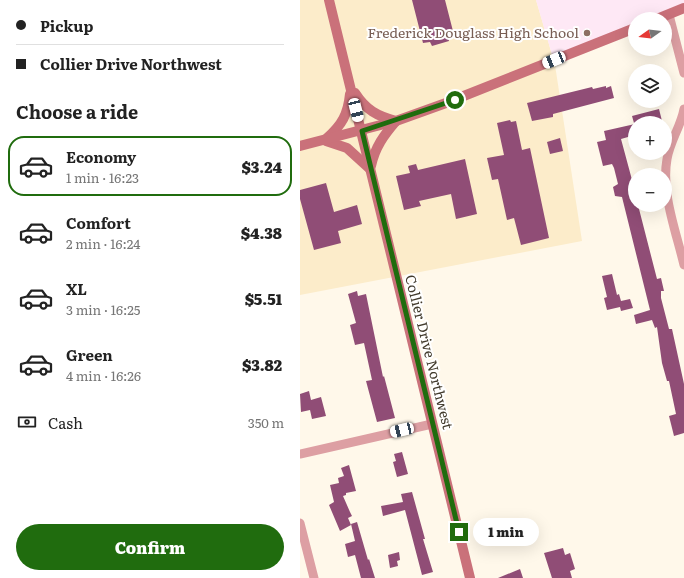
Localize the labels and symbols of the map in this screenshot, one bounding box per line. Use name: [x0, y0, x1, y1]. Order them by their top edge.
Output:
north arrow: [628, 12, 672, 56]
place label: Frederick Douglass High School: [367, 22, 579, 42]
marker: Frederick Douglass High School: [582, 28, 592, 38]
car: [541, 50, 567, 70]
route start: [446, 91, 464, 109]
car: [347, 97, 365, 123]
street label: Collier Drive Northwest: [401, 272, 459, 432]
car: [389, 421, 415, 439]
callout: 1 min: [473, 518, 539, 546]
route end: [450, 523, 468, 541]

